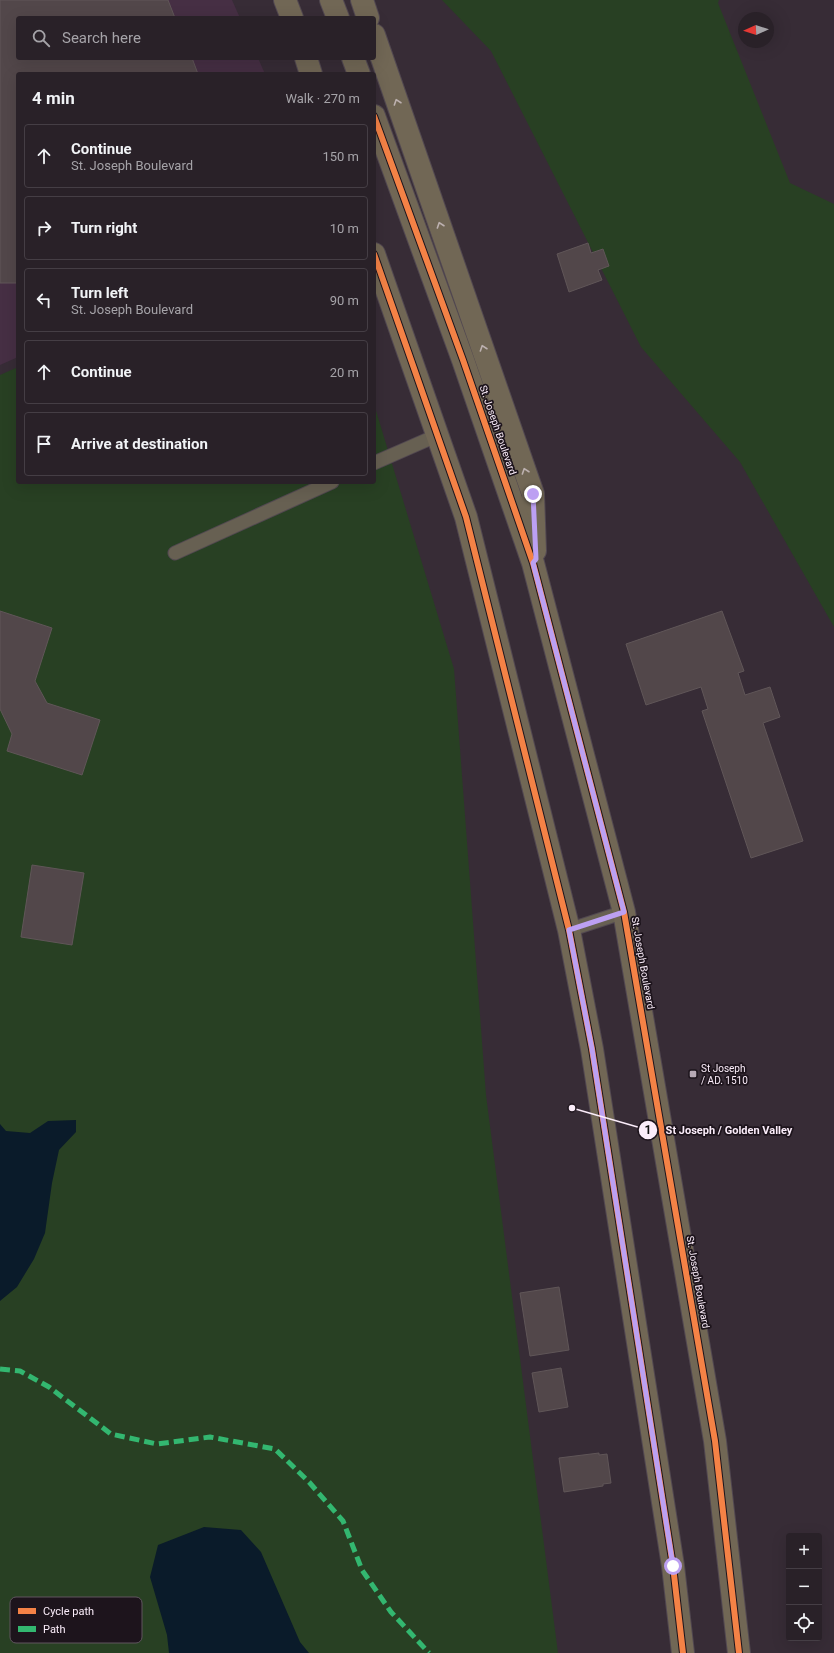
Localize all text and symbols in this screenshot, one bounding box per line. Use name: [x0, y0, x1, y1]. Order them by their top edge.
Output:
north arrow: [738, 12, 774, 48]
search box: [16, 16, 376, 60]
icon: search: [30, 27, 52, 49]
text: Search here: [62, 29, 141, 47]
text: 4 min: [32, 88, 75, 108]
text: Walk · 270 m: [285, 91, 360, 106]
one-way arrow: [394, 99, 402, 106]
text: Continue: [71, 140, 132, 158]
icon: ahead: [33, 145, 55, 167]
text: 150 m: [322, 149, 359, 164]
text: St. Joseph Boulevard: [71, 158, 193, 173]
icon: right: [33, 217, 55, 239]
text: Turn right: [71, 219, 137, 237]
text: 10 m: [330, 221, 359, 236]
one-way arrow: [436, 222, 445, 229]
text: Turn left: [71, 284, 128, 302]
icon: left: [33, 289, 55, 311]
text: 90 m: [330, 293, 359, 308]
text: St. Joseph Boulevard: [71, 302, 193, 317]
one-way arrow: [479, 344, 487, 351]
icon: ahead: [33, 361, 55, 383]
text: Continue: [71, 363, 132, 381]
text: 20 m: [330, 365, 359, 380]
street label: St. Joseph Boulevard: [478, 384, 518, 476]
icon: arrive: [33, 433, 55, 455]
text: Arrive at destination: [71, 435, 208, 453]
one-way arrow: [521, 467, 530, 474]
route end: [524, 485, 542, 503]
street label: St. Joseph Boulevard: [629, 916, 657, 1010]
place label: St Joseph / AD. 1510: [701, 1063, 748, 1086]
marker: St Joseph / AD. 1510: [688, 1069, 698, 1079]
callout: St Joseph / Golden Valley: [638, 1118, 800, 1141]
text: 1: [645, 1123, 651, 1137]
text: St Joseph / Golden Valley: [666, 1124, 793, 1137]
street label: St. Joseph Boulevard: [684, 1235, 712, 1329]
map controls: [786, 1533, 822, 1641]
button: +: [786, 1533, 822, 1569]
route start: [664, 1557, 682, 1575]
button: −: [786, 1569, 822, 1605]
legend: [10, 1597, 142, 1643]
text: Cycle path: [43, 1605, 94, 1618]
button: locate: [786, 1605, 822, 1641]
text: Path: [43, 1623, 66, 1636]

